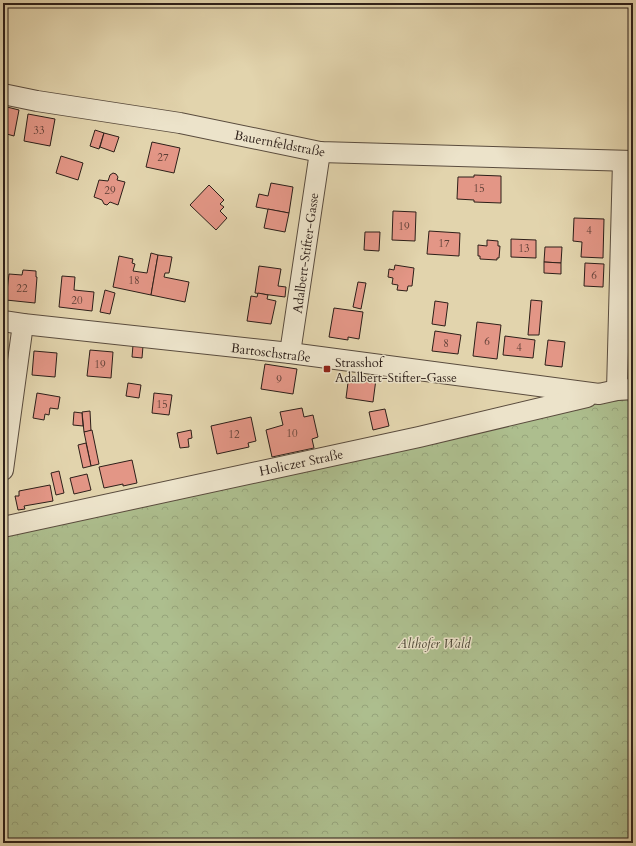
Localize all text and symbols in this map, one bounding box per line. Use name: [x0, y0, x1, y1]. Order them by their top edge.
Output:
house number: 33: [33, 123, 45, 138]
street label: Bauernfeldstraße: [233, 126, 327, 162]
house number: 27: [157, 150, 169, 165]
house number: 15: [473, 181, 485, 196]
house number: 29: [104, 183, 116, 198]
street label: Adalbert-Stifter-Gasse: [289, 191, 323, 315]
house number: 19: [398, 219, 410, 234]
house number: 4: [586, 223, 592, 238]
house number: 17: [438, 236, 450, 251]
house number: 13: [518, 241, 530, 256]
house number: 6: [591, 268, 597, 283]
house number: 18: [128, 273, 140, 288]
house number: 22: [16, 281, 28, 296]
house number: 20: [71, 293, 83, 308]
house number: 6: [484, 334, 490, 349]
house number: 8: [443, 336, 449, 351]
street label: Bartoschstraße: [230, 339, 312, 367]
house number: 4: [516, 340, 522, 355]
place label: Strasshof Adalbert-Stifter-Gasse: [335, 354, 457, 387]
house number: 19: [94, 357, 106, 372]
marker: Strasshof Adalbert-Stifter-Gasse: [322, 364, 332, 374]
house number: 9: [276, 372, 282, 387]
house number: 15: [156, 397, 168, 412]
house number: 10: [286, 426, 298, 441]
house number: 12: [228, 427, 240, 442]
street label: Holiczer Straße: [258, 445, 345, 481]
park label: Althofer Wald: [397, 635, 471, 653]

